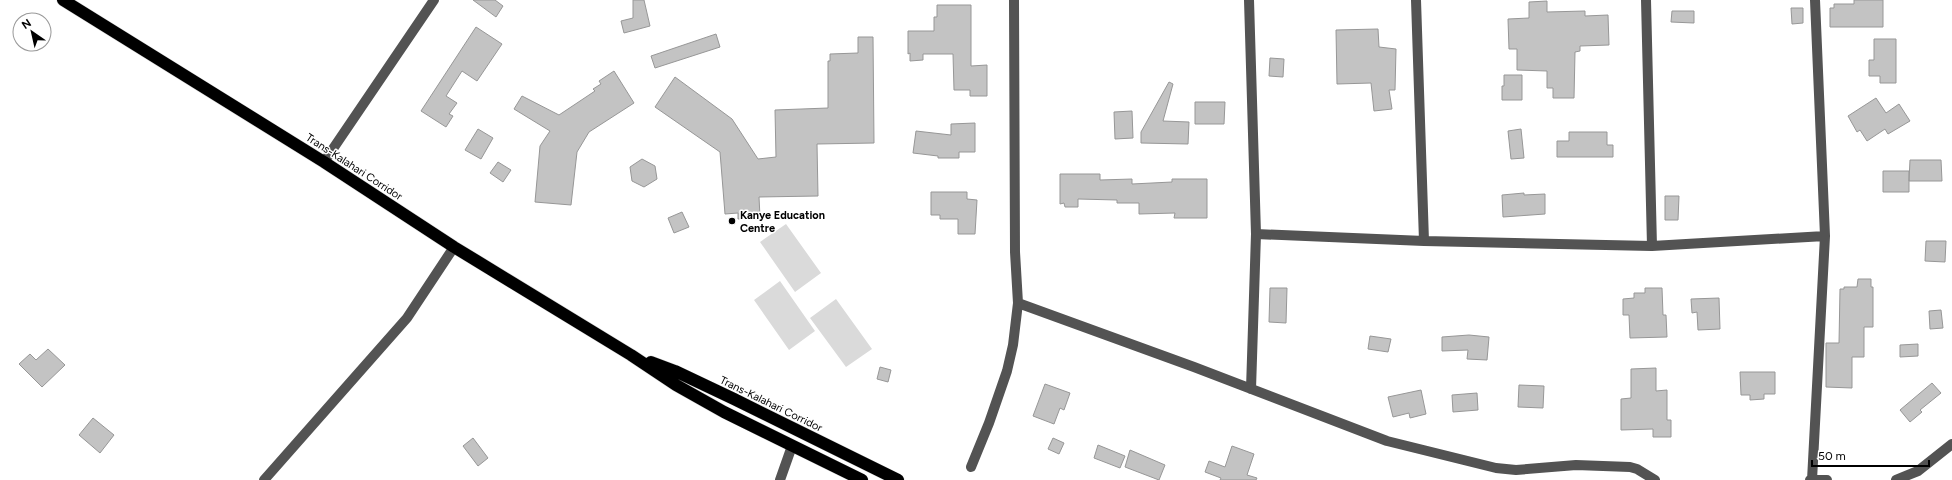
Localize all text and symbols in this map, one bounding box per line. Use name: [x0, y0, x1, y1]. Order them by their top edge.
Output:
north arrow: [12, 12, 52, 52]
text: N: [20, 16, 34, 32]
street label: Trans-Kalahari Corridor: [303, 131, 405, 203]
place label: Kanye Education Centre: [740, 209, 825, 235]
marker: Kanye Education Centre: [727, 216, 737, 226]
street label: Trans-Kalahari Corridor: [718, 373, 825, 435]
scale bar: [1812, 442, 1929, 468]
text: 50 m: [1818, 449, 1846, 463]

